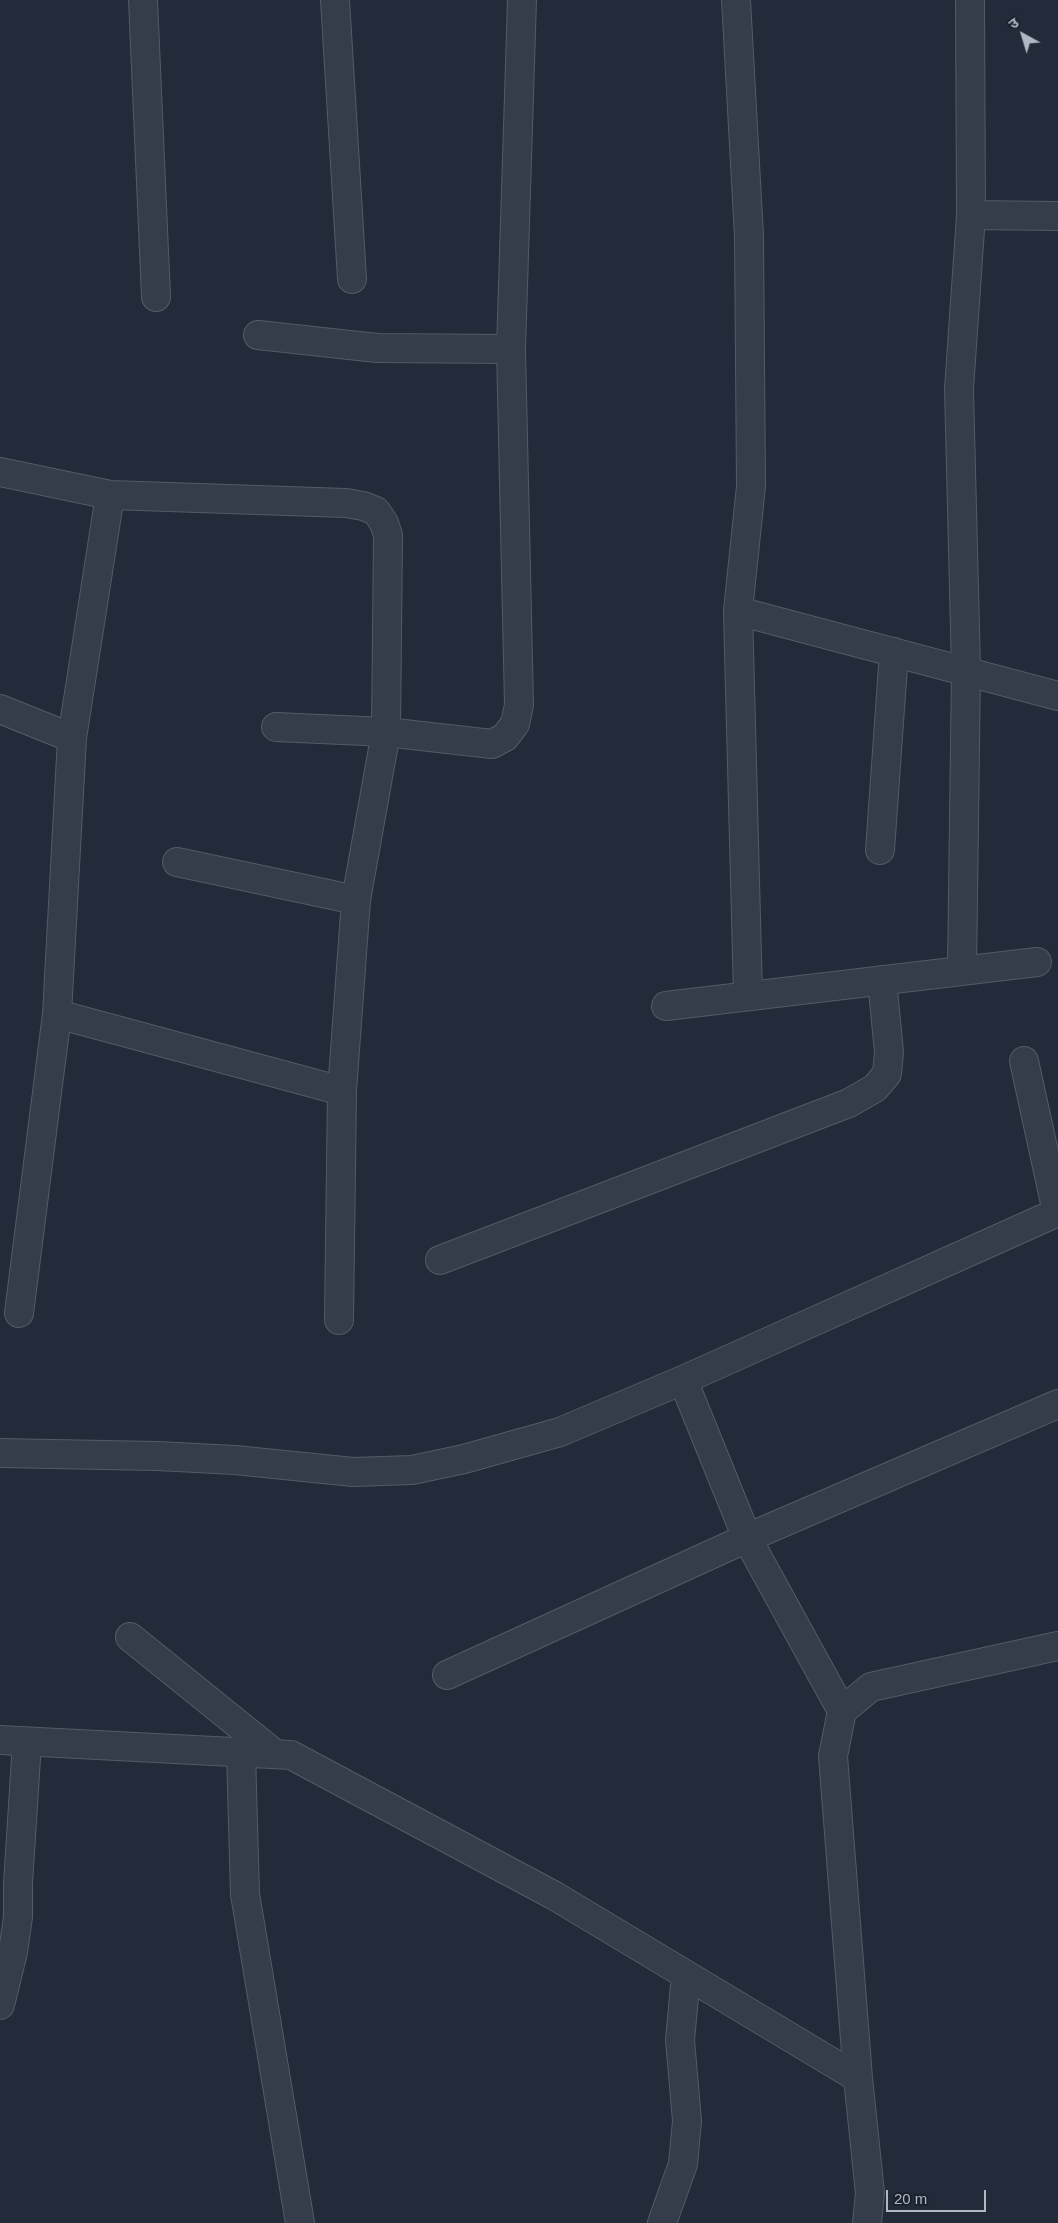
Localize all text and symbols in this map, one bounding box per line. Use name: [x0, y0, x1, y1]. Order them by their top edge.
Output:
north arrow: [998, 10, 1048, 60]
text: उ: [1005, 15, 1022, 32]
scale bar: [888, 2180, 988, 2212]
text: 20 m: [894, 2190, 927, 2207]

